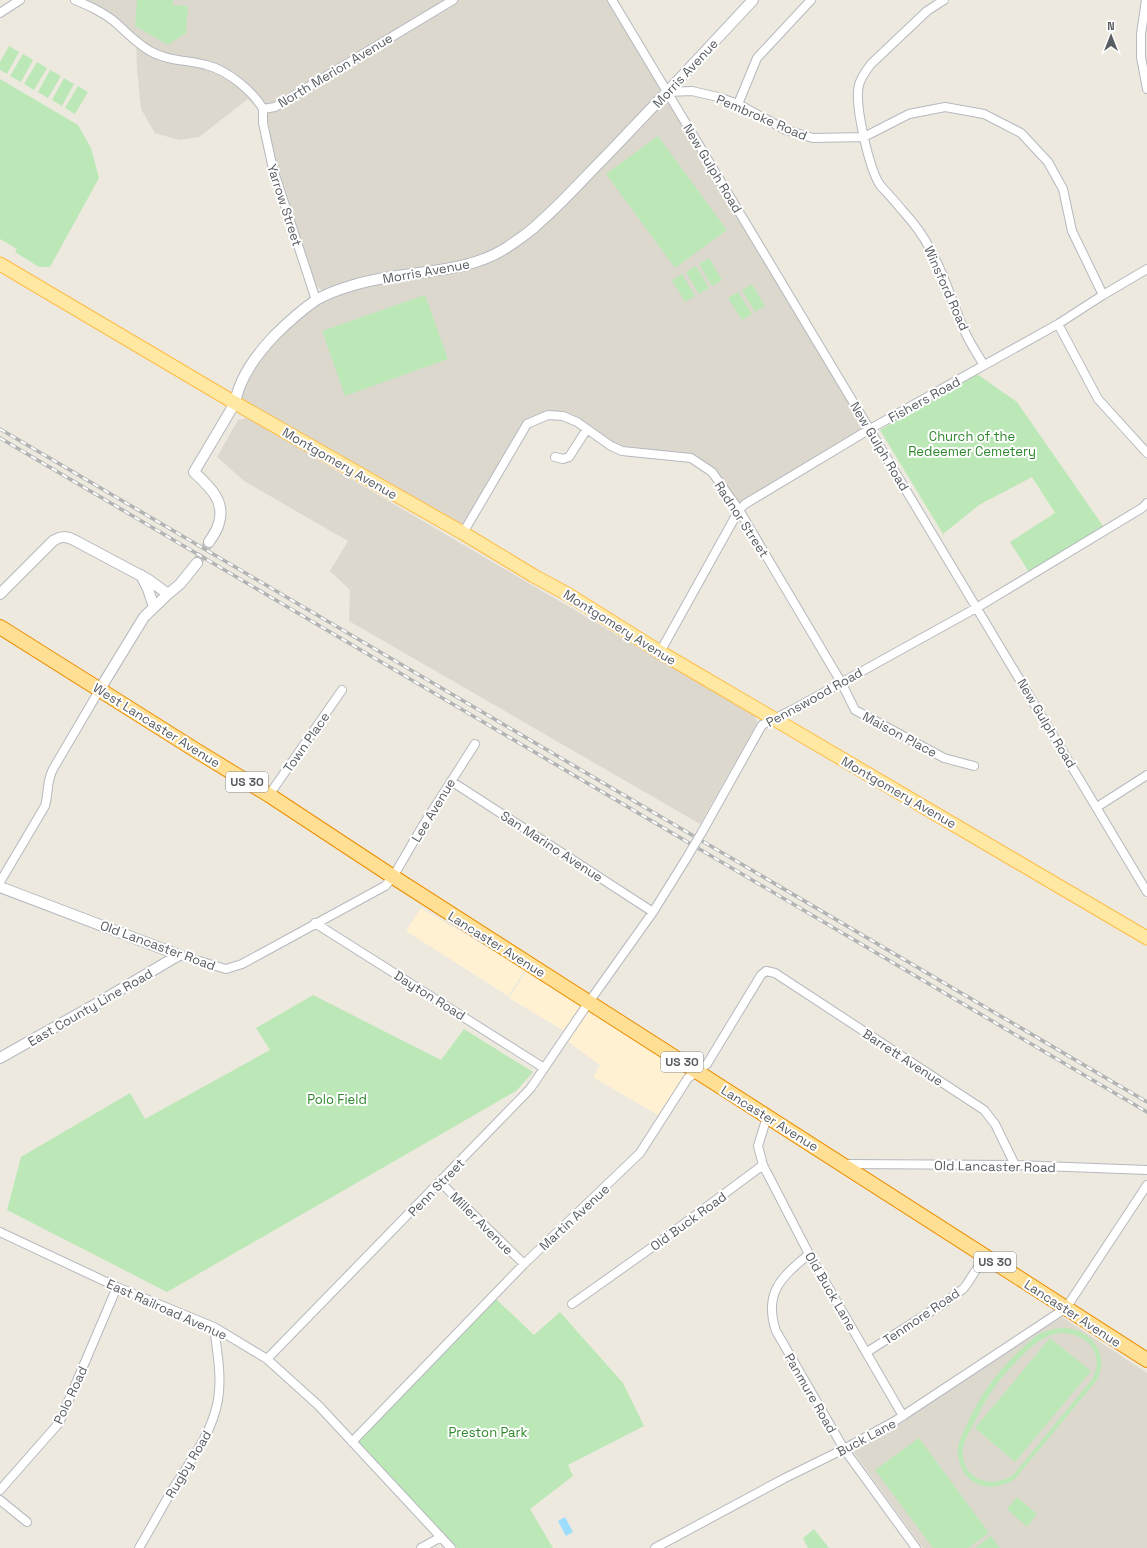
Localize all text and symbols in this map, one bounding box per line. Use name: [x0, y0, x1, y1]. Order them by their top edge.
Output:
north arrow: [1091, 16, 1131, 56]
text: N: [1107, 19, 1115, 33]
street label: North Merion Avenue: [275, 29, 396, 111]
street label: Morris Avenue: [649, 35, 722, 111]
street label: Pembroke Road: [714, 91, 810, 144]
street label: New Gulph Road: [679, 120, 746, 216]
street label: Yarrow Street: [263, 162, 306, 248]
street label: Winsford Road: [920, 243, 973, 333]
street label: Morris Avenue: [381, 255, 471, 288]
street label: Fishers Road: [885, 373, 963, 426]
street label: New Gulph Road: [846, 398, 913, 494]
street label: Montgomery Avenue: [279, 424, 400, 503]
park label: Church of the Redeemer Cemetery: [908, 428, 1036, 460]
street label: Radnor Street: [711, 478, 773, 561]
street label: Montgomery Avenue: [560, 586, 679, 669]
street label: Pennswood Road: [763, 664, 866, 731]
street label: New Gulph Road: [1013, 675, 1080, 771]
street label: West Lancaster Avenue: [90, 679, 223, 772]
street label: Maison Place: [860, 708, 940, 761]
street label: Town Place: [279, 709, 333, 776]
street label: Montgomery Avenue: [838, 753, 959, 832]
road number: US 30: [226, 772, 268, 792]
street label: Lee Avenue: [408, 775, 459, 845]
street label: San Marino Avenue: [497, 807, 606, 886]
street label: Lancaster Avenue: [445, 908, 549, 981]
street label: Old Lancaster Road: [98, 917, 218, 974]
street label: East County Line Road: [25, 965, 156, 1050]
street label: Dayton Road: [391, 967, 469, 1024]
street label: Barrett Avenue: [859, 1025, 946, 1090]
road number: US 30: [661, 1052, 703, 1072]
street label: Lancaster Avenue: [718, 1082, 822, 1155]
park label: Polo Field: [307, 1091, 367, 1108]
street label: Penn Street: [404, 1155, 468, 1220]
street label: Old Lancaster Road: [934, 1157, 1056, 1176]
street label: Martin Avenue: [536, 1181, 613, 1254]
street label: Miller Avenue: [446, 1188, 517, 1259]
street label: Old Buck Road: [647, 1188, 730, 1255]
street label: Old Buck Lane: [801, 1249, 860, 1334]
road number: US 30: [974, 1252, 1016, 1272]
street label: East Railroad Avenue: [104, 1275, 230, 1344]
street label: Lancaster Avenue: [1021, 1276, 1124, 1351]
street label: Tenmore Road: [880, 1285, 963, 1348]
street label: Panmure Road: [781, 1350, 840, 1436]
street label: Polo Road: [50, 1363, 91, 1427]
street label: Buck Lane: [834, 1415, 899, 1460]
park label: Preston Park: [448, 1424, 528, 1441]
street label: Rugby Road: [162, 1427, 215, 1501]

